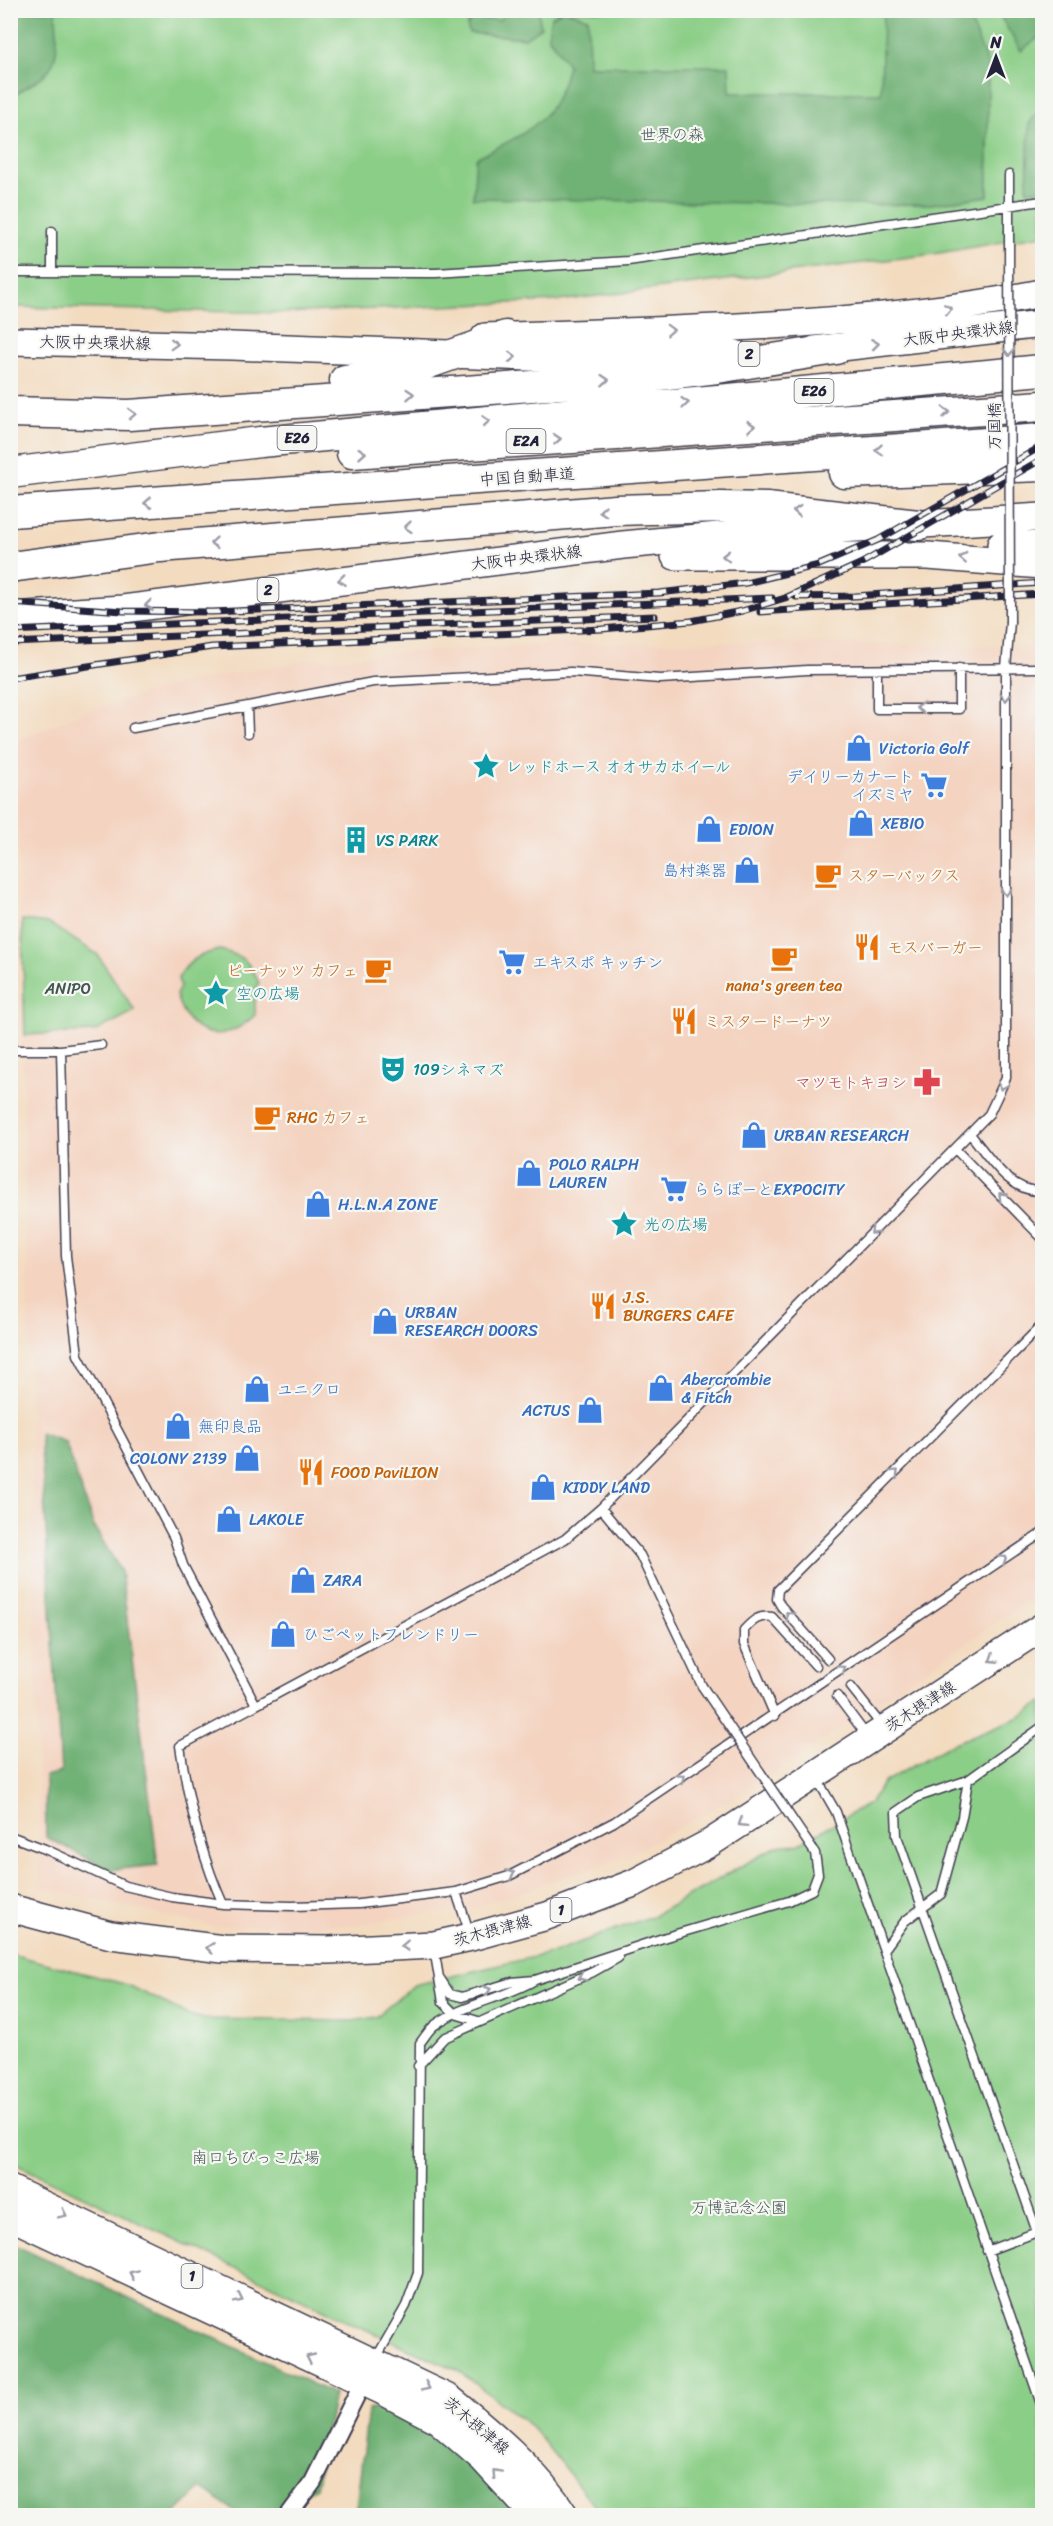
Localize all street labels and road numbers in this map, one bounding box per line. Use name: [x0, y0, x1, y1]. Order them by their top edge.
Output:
street label: 大阪中央環状線: [901, 312, 1015, 355]
street label: 大阪中央環状線: [39, 327, 151, 358]
road number: 2: [738, 342, 760, 366]
road number: E26: [794, 379, 834, 403]
street label: 万国橋: [980, 402, 1009, 450]
road number: E26: [278, 426, 316, 450]
road number: E2A: [506, 429, 546, 453]
street label: 中国自動車道: [478, 459, 576, 494]
street label: 大阪中央環状線: [469, 536, 583, 579]
road number: 2: [258, 578, 278, 602]
street label: 茨木摂津線: [879, 1672, 962, 1740]
road number: 1: [550, 1898, 572, 1922]
street label: 茨木摂津線: [450, 1906, 535, 1955]
road number: 1: [182, 2264, 202, 2288]
street label: 茨木摂津線: [437, 2389, 517, 2462]

